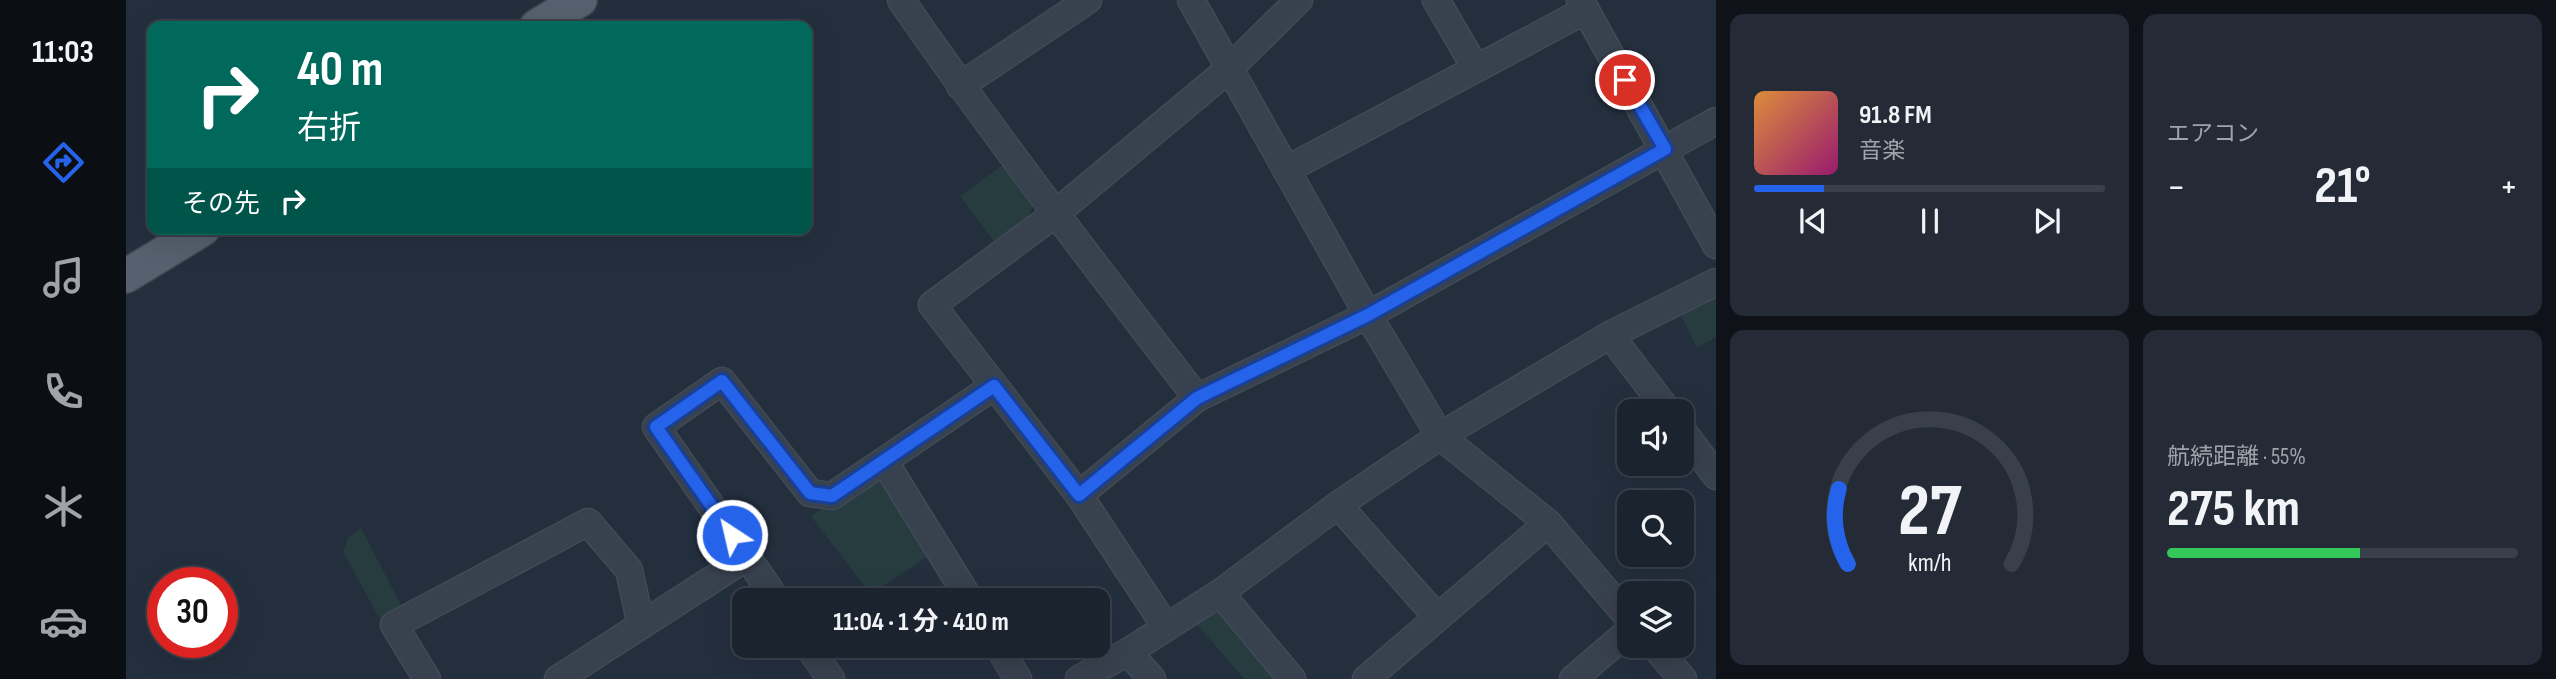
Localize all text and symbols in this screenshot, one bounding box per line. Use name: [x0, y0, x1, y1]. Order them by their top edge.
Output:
text: 11:03: [32, 33, 94, 72]
text: 40 m: [297, 41, 383, 100]
icon: right: [182, 49, 273, 140]
pin: [1595, 50, 1655, 110]
icon: arrive: [1606, 61, 1644, 99]
text: 91.8 FM: [1859, 100, 1932, 131]
text: 右折: [297, 109, 361, 148]
text: エアコン: [2167, 120, 2259, 148]
text: 音楽: [1859, 137, 1905, 165]
icon: directions: [39, 138, 88, 187]
text: 21°: [2314, 155, 2371, 218]
text: −: [2167, 165, 2186, 210]
text: +: [2499, 165, 2518, 210]
icon: right: [274, 182, 312, 220]
text: その先: [182, 189, 260, 220]
icon: previous: [1794, 202, 1832, 240]
icon: pause: [1911, 202, 1949, 240]
icon: next: [2028, 202, 2066, 240]
icon: music: [39, 253, 88, 302]
icon: phone: [39, 367, 88, 416]
map controls: [1617, 399, 1694, 658]
button: sound: [1617, 399, 1694, 476]
text: 航続距離 · 55%: [2167, 443, 2306, 471]
text: 27: [1898, 468, 1962, 556]
text: 275 km: [2167, 478, 2300, 541]
icon: climate: [39, 482, 88, 531]
button: search: [1617, 490, 1694, 567]
position arrow: [695, 498, 769, 572]
text: km/h: [1908, 547, 1951, 578]
speed limit sign: 30: [147, 567, 238, 658]
button: layers: [1617, 581, 1694, 658]
icon: car: [39, 597, 88, 646]
text: 11:04 · 1 分 · 410 m: [833, 607, 1009, 638]

